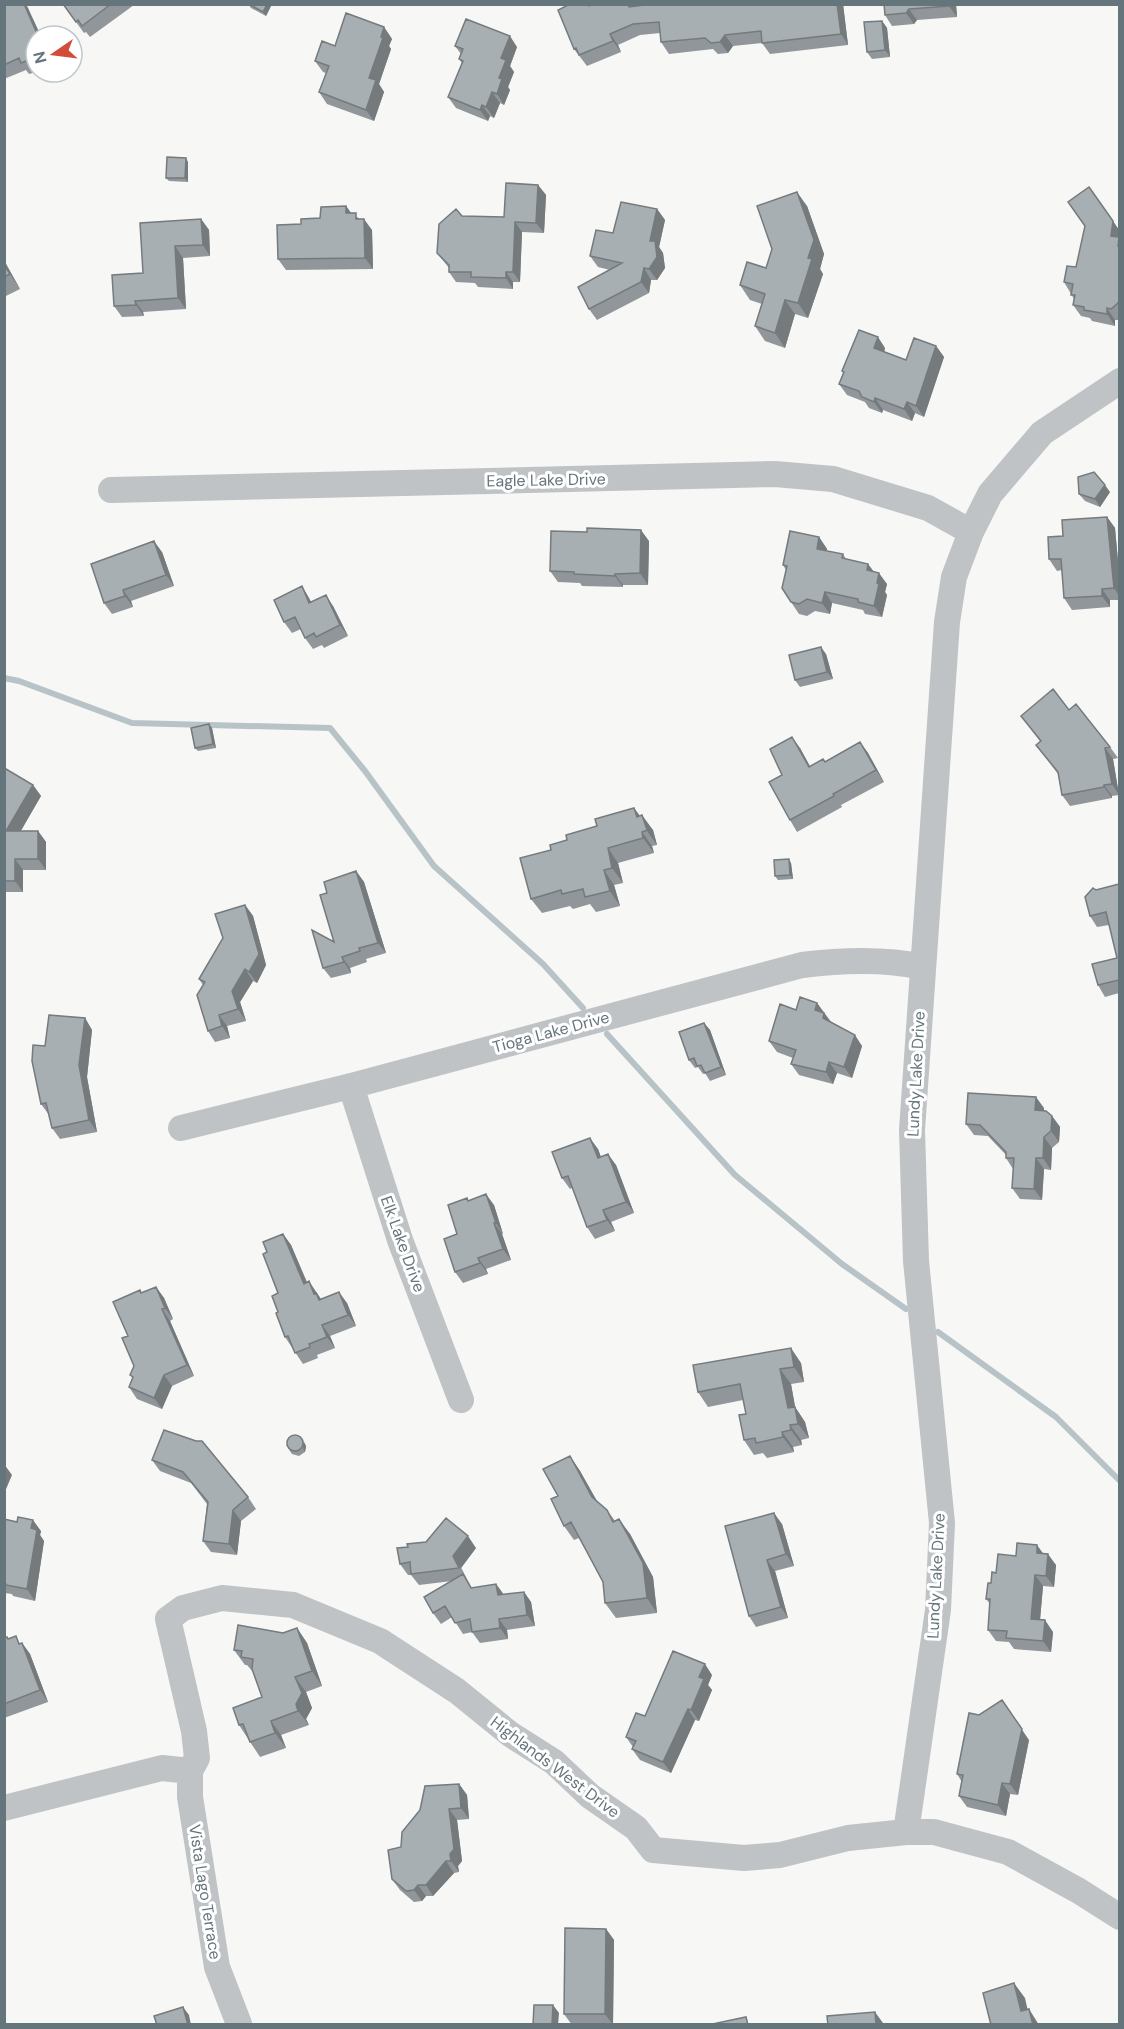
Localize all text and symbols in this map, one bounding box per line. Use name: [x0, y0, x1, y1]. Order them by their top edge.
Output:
north arrow: [24, 24, 84, 84]
text: N: [28, 49, 52, 66]
street label: Eagle Lake Drive: [486, 468, 606, 492]
street label: Tioga Lake Drive: [490, 1006, 612, 1058]
street label: Lundy Lake Drive: [902, 1011, 930, 1137]
street label: Elk Lake Drive: [376, 1193, 430, 1295]
street label: Lundy Lake Drive: [922, 1513, 950, 1639]
street label: Highlands West Drive: [486, 1712, 624, 1822]
street label: Vista Lago Terrace: [184, 1823, 226, 1961]

